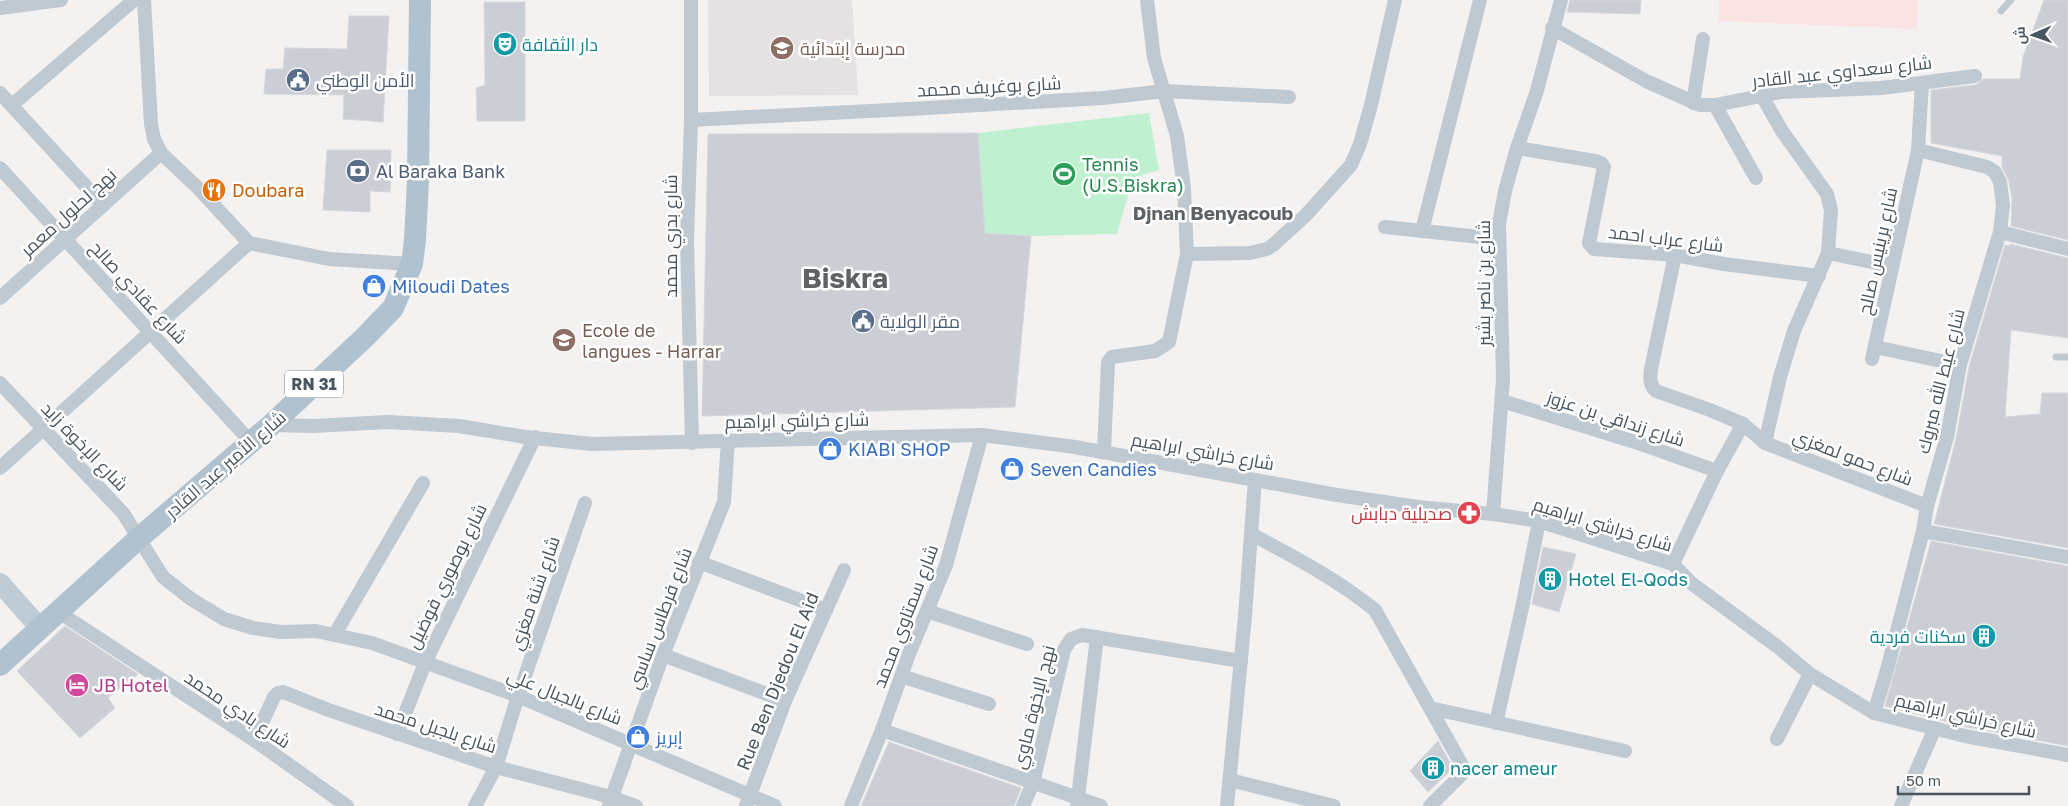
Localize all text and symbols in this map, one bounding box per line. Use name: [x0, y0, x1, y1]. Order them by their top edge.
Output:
north arrow: [2008, 10, 2058, 60]
text: ش: [2011, 26, 2029, 45]
theatre icon: دار الثقافة: [492, 31, 518, 57]
place label: دار الثقافة: [522, 33, 598, 56]
school or university icon: مدرسة إبتدائية: [769, 35, 795, 61]
place label: مدرسة إبتدائية: [800, 37, 906, 60]
street label: شارع سعداوي عبد القادر: [1750, 51, 1933, 95]
public building icon: الأمن الوطني: [285, 67, 311, 93]
place label: الأمن الوطني: [316, 69, 415, 95]
street label: شارع بوغريف محمد: [916, 71, 1062, 103]
place label: Tennis (U.S.Biskra): [1082, 153, 1184, 196]
bank icon: Al Baraka Bank: [345, 158, 371, 184]
place label: Al Baraka Bank: [376, 160, 505, 182]
sports icon: Tennis (U.S.Biskra): [1051, 161, 1077, 187]
street label: نهج لحلول معمر: [15, 163, 122, 263]
street label: شارع بدري محمد: [659, 174, 685, 298]
restaurant icon: Doubara: [201, 177, 227, 203]
place label: Doubara: [232, 179, 305, 201]
street label: شارع برينيس صالح: [1853, 185, 1903, 317]
district label: Djnan Benyacoub: [1133, 201, 1294, 224]
street label: شارع بن ناصر بشير: [1472, 220, 1496, 347]
street label: شارع عراب احمد: [1607, 220, 1725, 258]
street label: شارع عقادي صالح: [83, 236, 192, 351]
district label: Biskra: [802, 261, 888, 294]
shop icon: Miloudi Dates: [361, 273, 387, 299]
place label: Miloudi Dates: [392, 275, 510, 297]
street label: شارع عيط الله مبروك: [1911, 306, 1971, 456]
public building icon: مقر الولاية: [850, 308, 876, 334]
place label: مقر الولاية: [880, 310, 960, 333]
place label: Ecole de langues - Harrar: [582, 319, 722, 362]
school or university icon: Ecole de langues - Harrar: [551, 327, 577, 353]
road number: RN 31: [285, 370, 343, 398]
street label: شارع زنداقي بن عزوز: [1542, 385, 1688, 454]
street label: شارع الإخوة زايد: [36, 397, 133, 496]
street label: شارع الأمير عبد القادر: [159, 406, 291, 525]
street label: شارع خراشي ابراهيم: [725, 408, 869, 435]
street label: شارع حمو لمغزي: [1789, 424, 1916, 494]
street label: شارع خراشي ابراهيم: [1129, 428, 1276, 477]
shop icon: KIABI SHOP: [817, 436, 843, 462]
place label: KIABI SHOP: [848, 438, 951, 460]
shop icon: Seven Candies: [999, 456, 1025, 482]
place label: Seven Candies: [1030, 458, 1157, 480]
street label: شارع خراشي ابراهيم: [1530, 492, 1675, 559]
street label: شارع بوصوري فوضيل: [401, 500, 494, 654]
pharmacy icon: صديلية دبابش: [1456, 500, 1482, 526]
place label: صديلية دبابش: [1351, 502, 1452, 525]
street label: شارع شنة مغزي: [504, 533, 568, 654]
street label: شارع سمتاوي محمد: [868, 541, 946, 692]
street label: شارع فرطاس ساسي: [622, 544, 699, 693]
building icon: Hotel El-Qods: [1537, 566, 1563, 592]
place label: Hotel El-Qods: [1568, 568, 1688, 590]
street label: Rue Ben Djedou El Aid: [731, 589, 823, 773]
building icon: سكنات فردية: [1971, 623, 1997, 649]
place label: سكنات فردية: [1870, 625, 1966, 648]
street label: نهج الإخوة ماوي: [1007, 643, 1063, 772]
street label: شارع بالجبال علي: [503, 663, 626, 733]
street label: شارع بادي محمد: [179, 665, 295, 756]
hotel icon: JB Hotel: [64, 672, 90, 698]
place label: JB Hotel: [94, 674, 169, 696]
street label: شارع خراشي ابراهيم: [1892, 688, 2039, 745]
street label: شارع بلجبل محمد: [372, 697, 500, 759]
shop icon: إبريز: [625, 724, 651, 750]
place label: إبريز: [655, 726, 683, 749]
building icon: nacer ameur: [1420, 755, 1446, 781]
place label: nacer ameur: [1450, 757, 1557, 779]
scale bar: [1898, 764, 2029, 796]
text: 50 m: [1906, 771, 1941, 789]

